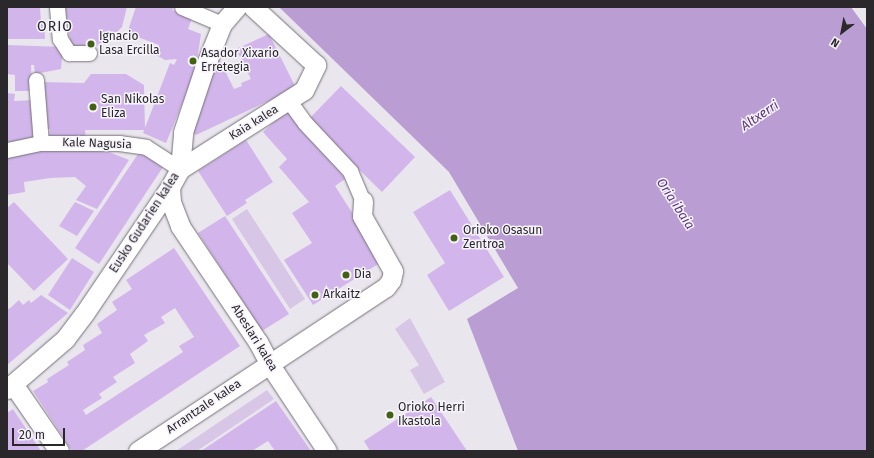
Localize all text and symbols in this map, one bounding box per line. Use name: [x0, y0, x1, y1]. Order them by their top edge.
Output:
north arrow: [822, 12, 862, 52]
district label: ORIO: [37, 19, 73, 35]
place label: Ignacio Lasa Ercilla: [99, 30, 160, 58]
text: N: [829, 35, 842, 50]
marker: Ignacio Lasa Ercilla: [86, 39, 96, 49]
place label: Asador Xixario Erretegia: [201, 47, 279, 75]
marker: Asador Xixario Erretegia: [188, 56, 198, 66]
place label: San Nikolas Eliza: [101, 93, 164, 121]
water label: Altxerri: [738, 98, 782, 134]
marker: San Nikolas Eliza: [88, 102, 98, 112]
street label: Kaia kalea: [227, 102, 281, 144]
street label: Kale Nagusia: [62, 136, 132, 152]
street label: Eusko Gudarien kalea: [107, 170, 183, 276]
water label: Oria ibaia: [653, 175, 697, 233]
place label: Orioko Osasun Zentroa: [463, 224, 542, 252]
marker: Orioko Osasun Zentroa: [448, 232, 460, 244]
place label: Dia: [354, 268, 372, 282]
marker: Dia: [341, 270, 351, 280]
place label: Arkaitz: [323, 288, 360, 302]
marker: Arkaitz: [310, 290, 320, 300]
street label: Abeslari kalea: [228, 302, 280, 374]
street label: Arrantzale kalea: [164, 377, 244, 437]
place label: Orioko Herri Ikastola: [398, 401, 465, 429]
marker: Orioko Herri Ikastola: [385, 410, 395, 420]
scale bar: [14, 420, 67, 446]
text: 20 m: [19, 428, 45, 442]

